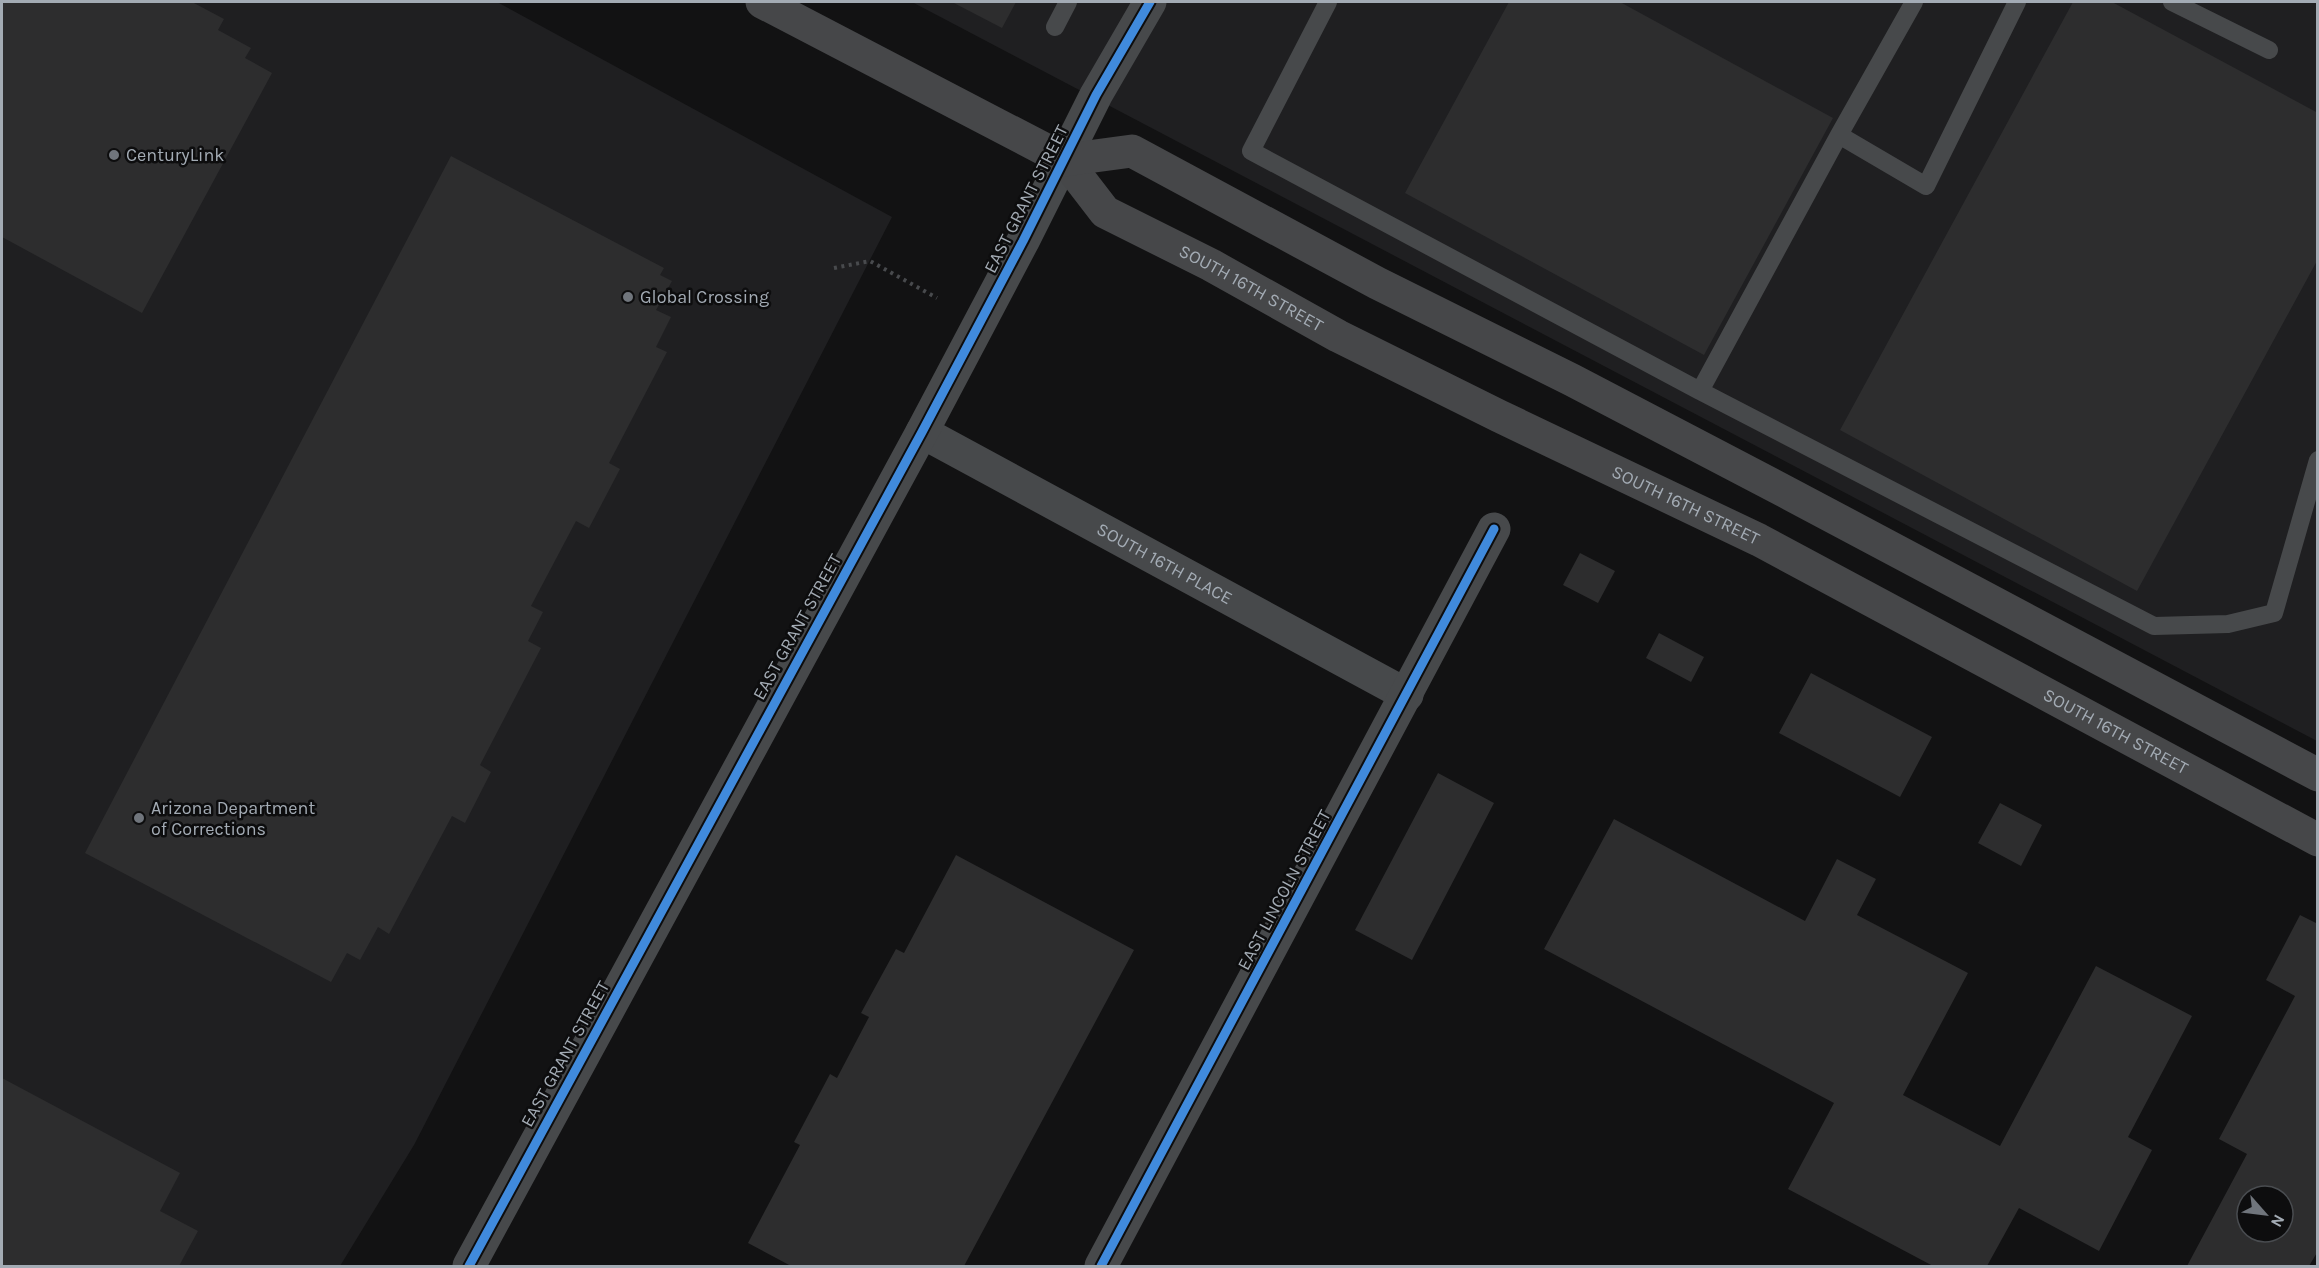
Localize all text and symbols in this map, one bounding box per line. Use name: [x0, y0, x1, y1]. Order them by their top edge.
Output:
street label: EAST GRANT STREET: [979, 121, 1073, 277]
place label: CenturyLink: [126, 144, 224, 166]
marker: CenturyLink: [107, 148, 121, 162]
street label: SOUTH 16TH STREET: [1175, 240, 1327, 337]
place label: Global Crossing: [640, 286, 769, 308]
marker: Global Crossing: [621, 290, 635, 304]
street label: SOUTH 16TH STREET: [1608, 460, 1763, 550]
street label: SOUTH 16TH PLACE: [1093, 518, 1236, 609]
street label: EAST GRANT STREET: [748, 550, 846, 704]
street label: SOUTH 16TH STREET: [2039, 684, 2192, 779]
place label: Arizona Department of Corrections: [151, 797, 315, 840]
street label: EAST LINCOLN STREET: [1232, 806, 1336, 974]
marker: Arizona Department of Corrections: [132, 811, 146, 825]
street label: EAST GRANT STREET: [516, 977, 614, 1131]
north arrow: [2235, 1184, 2295, 1244]
text: N: [2267, 1211, 2289, 1230]

